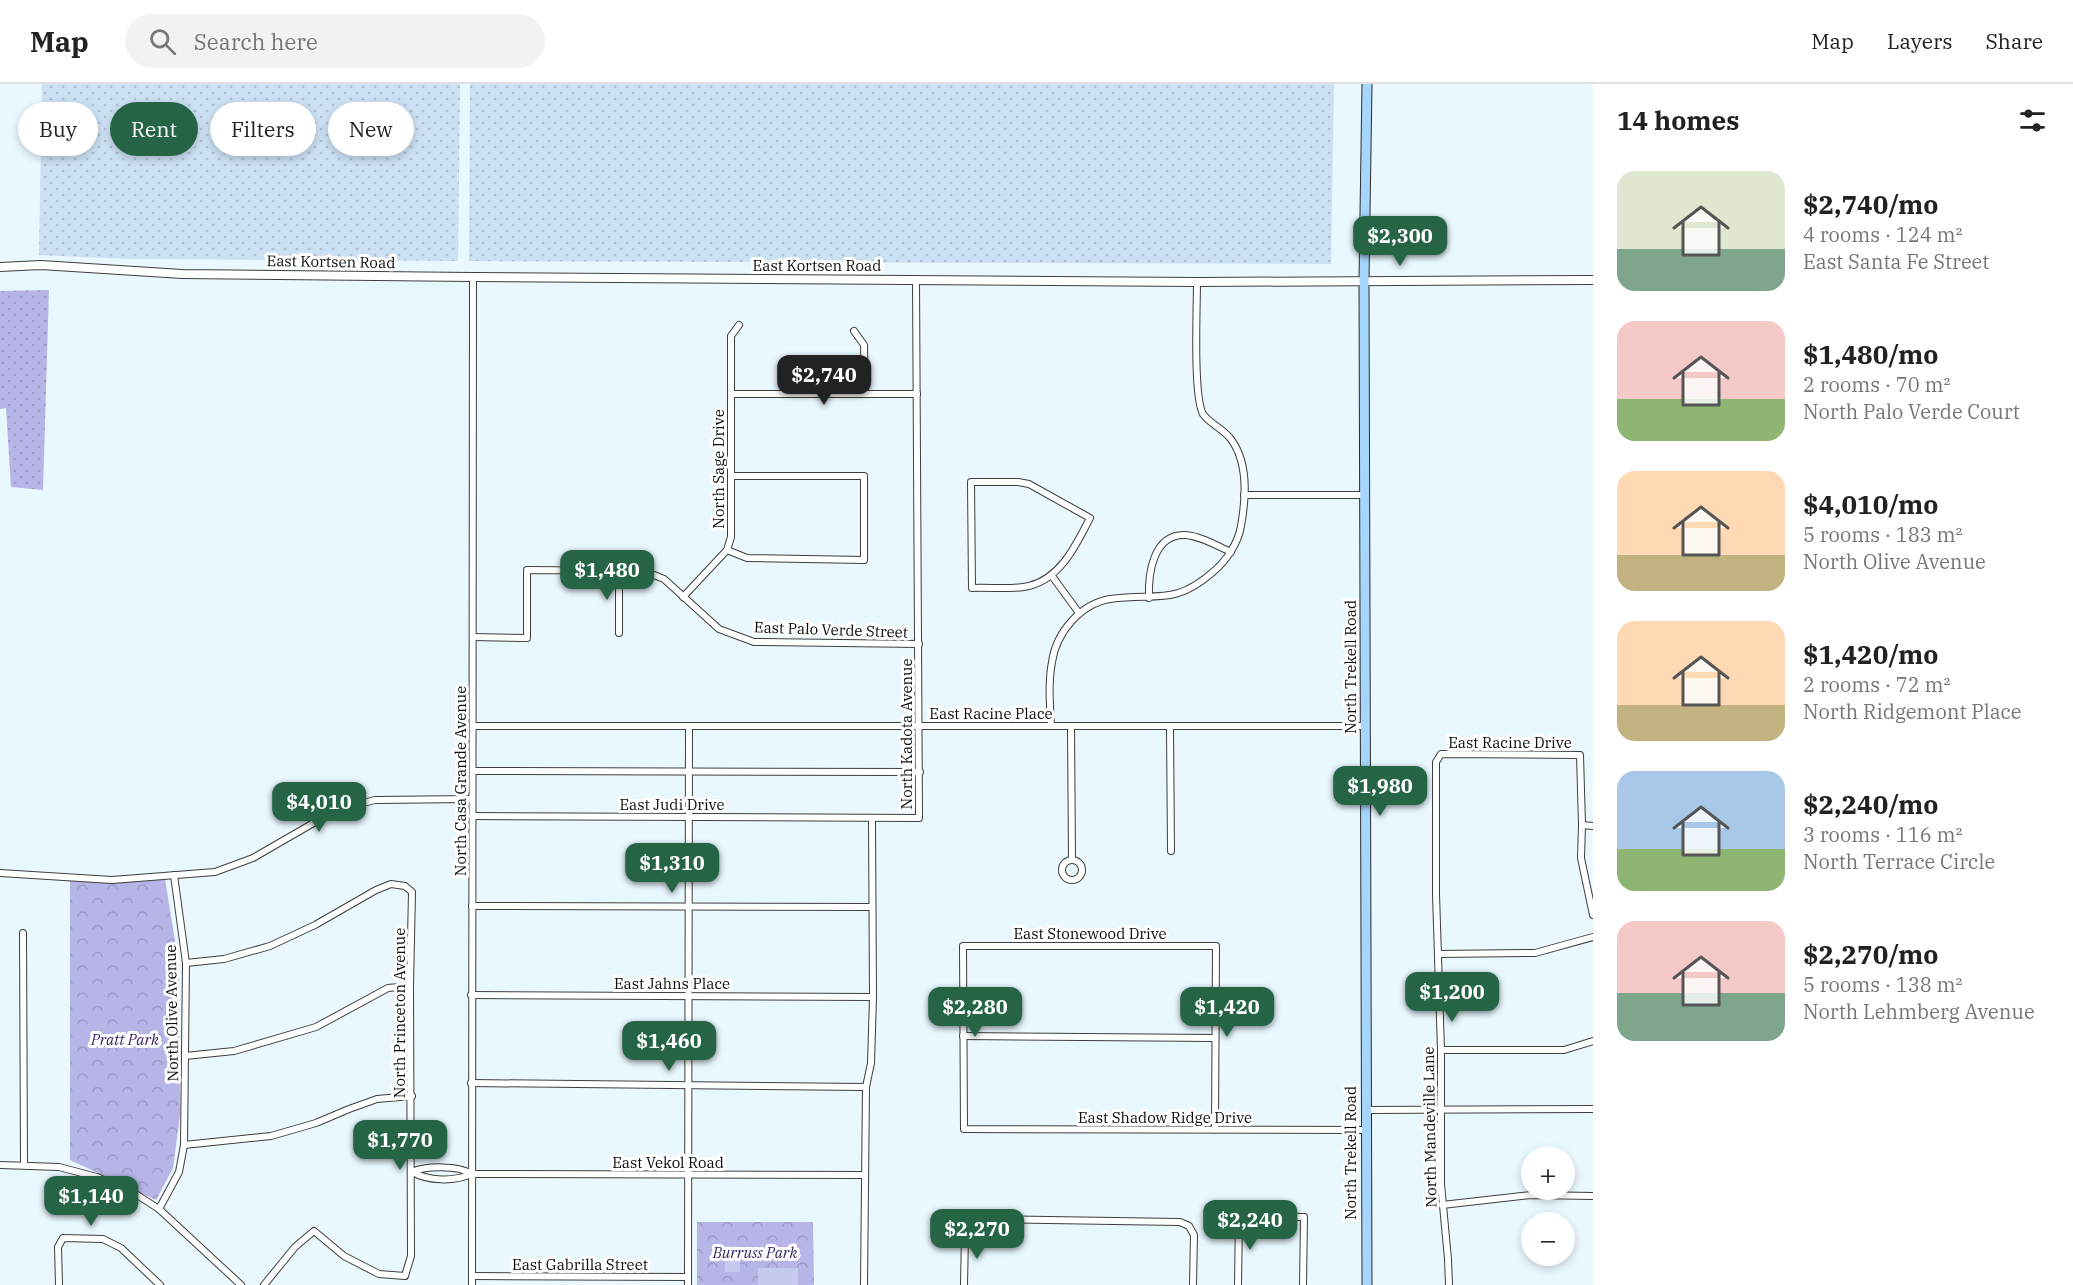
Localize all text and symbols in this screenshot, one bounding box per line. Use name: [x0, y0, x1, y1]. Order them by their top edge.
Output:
search box: [125, 14, 545, 68]
text: Map: [30, 23, 89, 60]
icon: search: [146, 25, 179, 58]
text: Search here: [194, 27, 318, 56]
text: Map: [1811, 27, 1854, 55]
text: Layers: [1887, 27, 1953, 55]
text: Share: [1986, 27, 2043, 55]
chip: Buy: [18, 102, 98, 156]
chip: Rent: [110, 102, 198, 156]
chip: Filters: [210, 102, 316, 156]
chip: New: [328, 102, 414, 156]
text: 14 homes: [1617, 103, 1739, 137]
icon: filters: [2016, 104, 2049, 137]
text: $2,740/mo: [1803, 187, 1938, 221]
icon: home: [1665, 195, 1737, 267]
pin: $2,300: [1351, 216, 1449, 267]
text: 4 rooms · 124 m²: [1803, 221, 1962, 248]
text: $2,300: [1367, 222, 1433, 249]
text: East Santa Fe Street: [1803, 248, 1989, 275]
street label: East Kortsen Road: [266, 251, 396, 272]
street label: East Kortsen Road: [753, 256, 881, 275]
text: $1,480/mo: [1803, 337, 1938, 371]
icon: home: [1665, 345, 1737, 417]
pin: $2,740: [775, 355, 873, 406]
text: $2,740: [791, 361, 857, 388]
text: 2 rooms · 70 m²: [1803, 371, 1950, 398]
text: North Palo Verde Court: [1803, 398, 2020, 425]
street label: North Sage Drive: [709, 409, 728, 529]
text: $4,010/mo: [1803, 487, 1938, 521]
icon: home: [1665, 495, 1737, 567]
text: 5 rooms · 183 m²: [1803, 521, 1962, 548]
text: North Olive Avenue: [1803, 548, 1986, 575]
pin: $1,480: [558, 550, 656, 601]
text: $1,480: [574, 556, 640, 583]
street label: North Trekell Road: [1341, 600, 1360, 734]
street label: East Palo Verde Street: [754, 617, 908, 642]
text: $1,420/mo: [1803, 637, 1938, 671]
icon: home: [1665, 645, 1737, 717]
street label: North Kadota Avenue: [897, 659, 916, 809]
text: 2 rooms · 72 m²: [1803, 671, 1950, 698]
street label: North Casa Grande Avenue: [451, 686, 470, 876]
text: North Ridgemont Place: [1803, 698, 2021, 725]
street label: East Racine Place: [929, 704, 1053, 723]
street label: East Racine Drive: [1448, 733, 1572, 752]
pin: $1,980: [1331, 766, 1429, 817]
text: $1,980: [1347, 772, 1413, 799]
pin: $4,010: [270, 782, 368, 833]
text: $2,240/mo: [1803, 787, 1938, 821]
text: $4,010: [286, 788, 352, 815]
street label: East Judi Drive: [619, 795, 725, 814]
icon: home: [1665, 795, 1737, 867]
text: 3 rooms · 116 m²: [1803, 821, 1962, 848]
pin: $1,310: [623, 843, 721, 894]
text: North Terrace Circle: [1803, 848, 1995, 875]
text: $1,310: [639, 849, 705, 876]
street label: East Stonewood Drive: [1013, 924, 1167, 943]
street label: North Princeton Avenue: [390, 928, 409, 1098]
text: $2,270/mo: [1803, 937, 1938, 971]
street label: North Olive Avenue: [161, 944, 182, 1082]
icon: home: [1665, 945, 1737, 1017]
text: 5 rooms · 138 m²: [1803, 971, 1962, 998]
pin: $1,200: [1403, 972, 1501, 1023]
street label: East Jahns Place: [614, 974, 730, 993]
text: $1,200: [1419, 978, 1485, 1005]
pin: $2,280: [926, 987, 1024, 1038]
pin: $1,420: [1178, 987, 1276, 1038]
text: $2,280: [942, 993, 1008, 1020]
text: $1,420: [1194, 993, 1260, 1020]
text: North Lehmberg Avenue: [1803, 998, 2035, 1025]
pin: $1,460: [620, 1021, 718, 1072]
text: $1,460: [636, 1027, 702, 1054]
park label: Pratt Park: [90, 1030, 159, 1049]
street label: North Mandeville Lane: [1419, 1046, 1440, 1208]
street label: North Trekell Road: [1341, 1086, 1360, 1220]
street label: East Shadow Ridge Drive: [1078, 1108, 1252, 1127]
pin: $1,770: [351, 1120, 449, 1171]
text: $1,770: [367, 1126, 433, 1153]
map controls: [1521, 1146, 1575, 1266]
button: +: [1521, 1146, 1575, 1200]
street label: East Vekol Road: [612, 1153, 724, 1172]
pin: $1,140: [42, 1176, 140, 1227]
text: $1,140: [58, 1182, 124, 1209]
pin: $2,240: [1201, 1200, 1299, 1251]
text: $2,240: [1217, 1206, 1283, 1233]
pin: $2,270: [928, 1209, 1026, 1260]
button: −: [1521, 1212, 1575, 1266]
text: $2,270: [944, 1215, 1010, 1242]
park label: Burruss Park: [712, 1243, 797, 1262]
street label: East Gabrilla Street: [512, 1255, 648, 1274]

